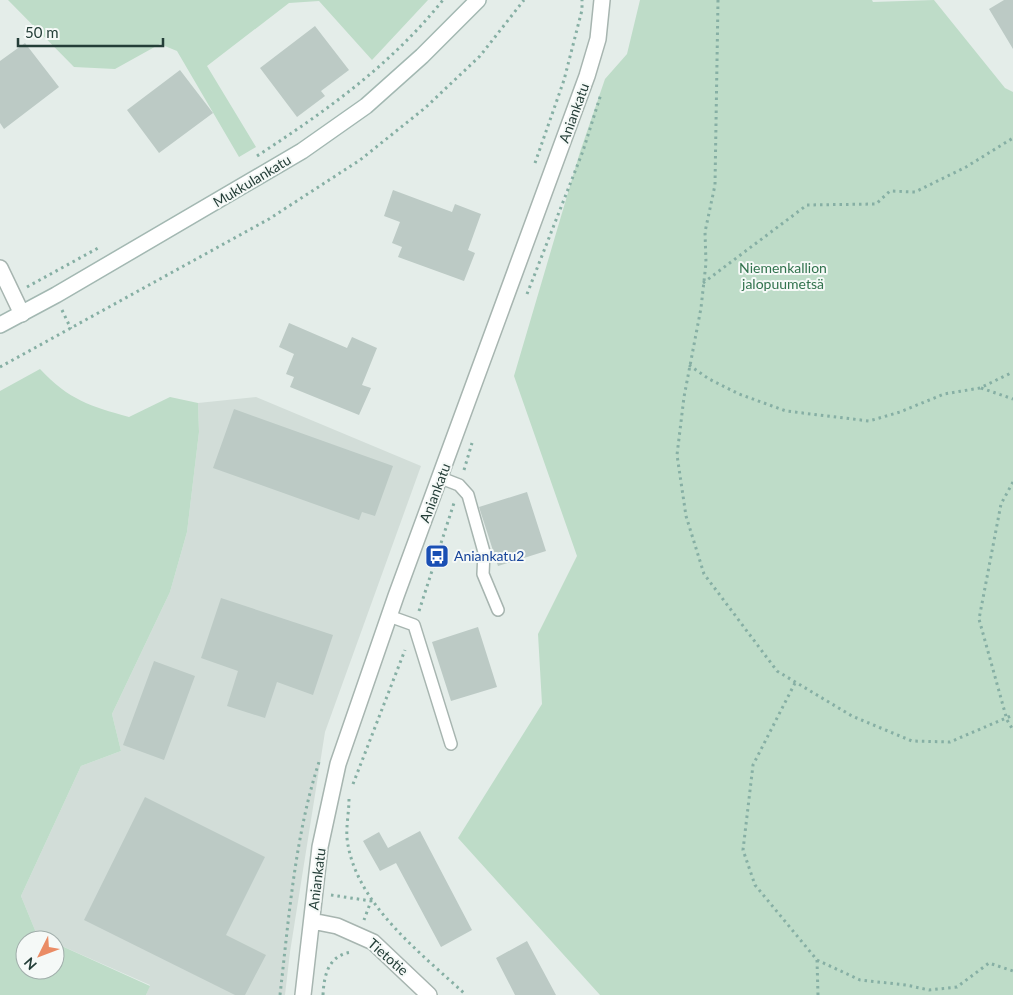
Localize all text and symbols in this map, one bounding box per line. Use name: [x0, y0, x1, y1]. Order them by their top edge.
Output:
scale bar: [18, 15, 162, 47]
text: 50 m: [25, 23, 59, 41]
street label: Aniankatu: [555, 81, 592, 145]
street label: Mukkulankatu: [210, 151, 294, 210]
park label: Niemenkallion jalopuumetsä: [739, 259, 827, 292]
street label: Aniankatu: [415, 461, 454, 525]
bus stop icon: Aniankatu2: [424, 543, 450, 569]
place label: Aniankatu2: [454, 547, 524, 564]
street label: Aniankatu: [304, 847, 329, 911]
north arrow: [15, 930, 65, 980]
street label: Tietotie: [365, 935, 412, 979]
text: N: [20, 954, 40, 974]

